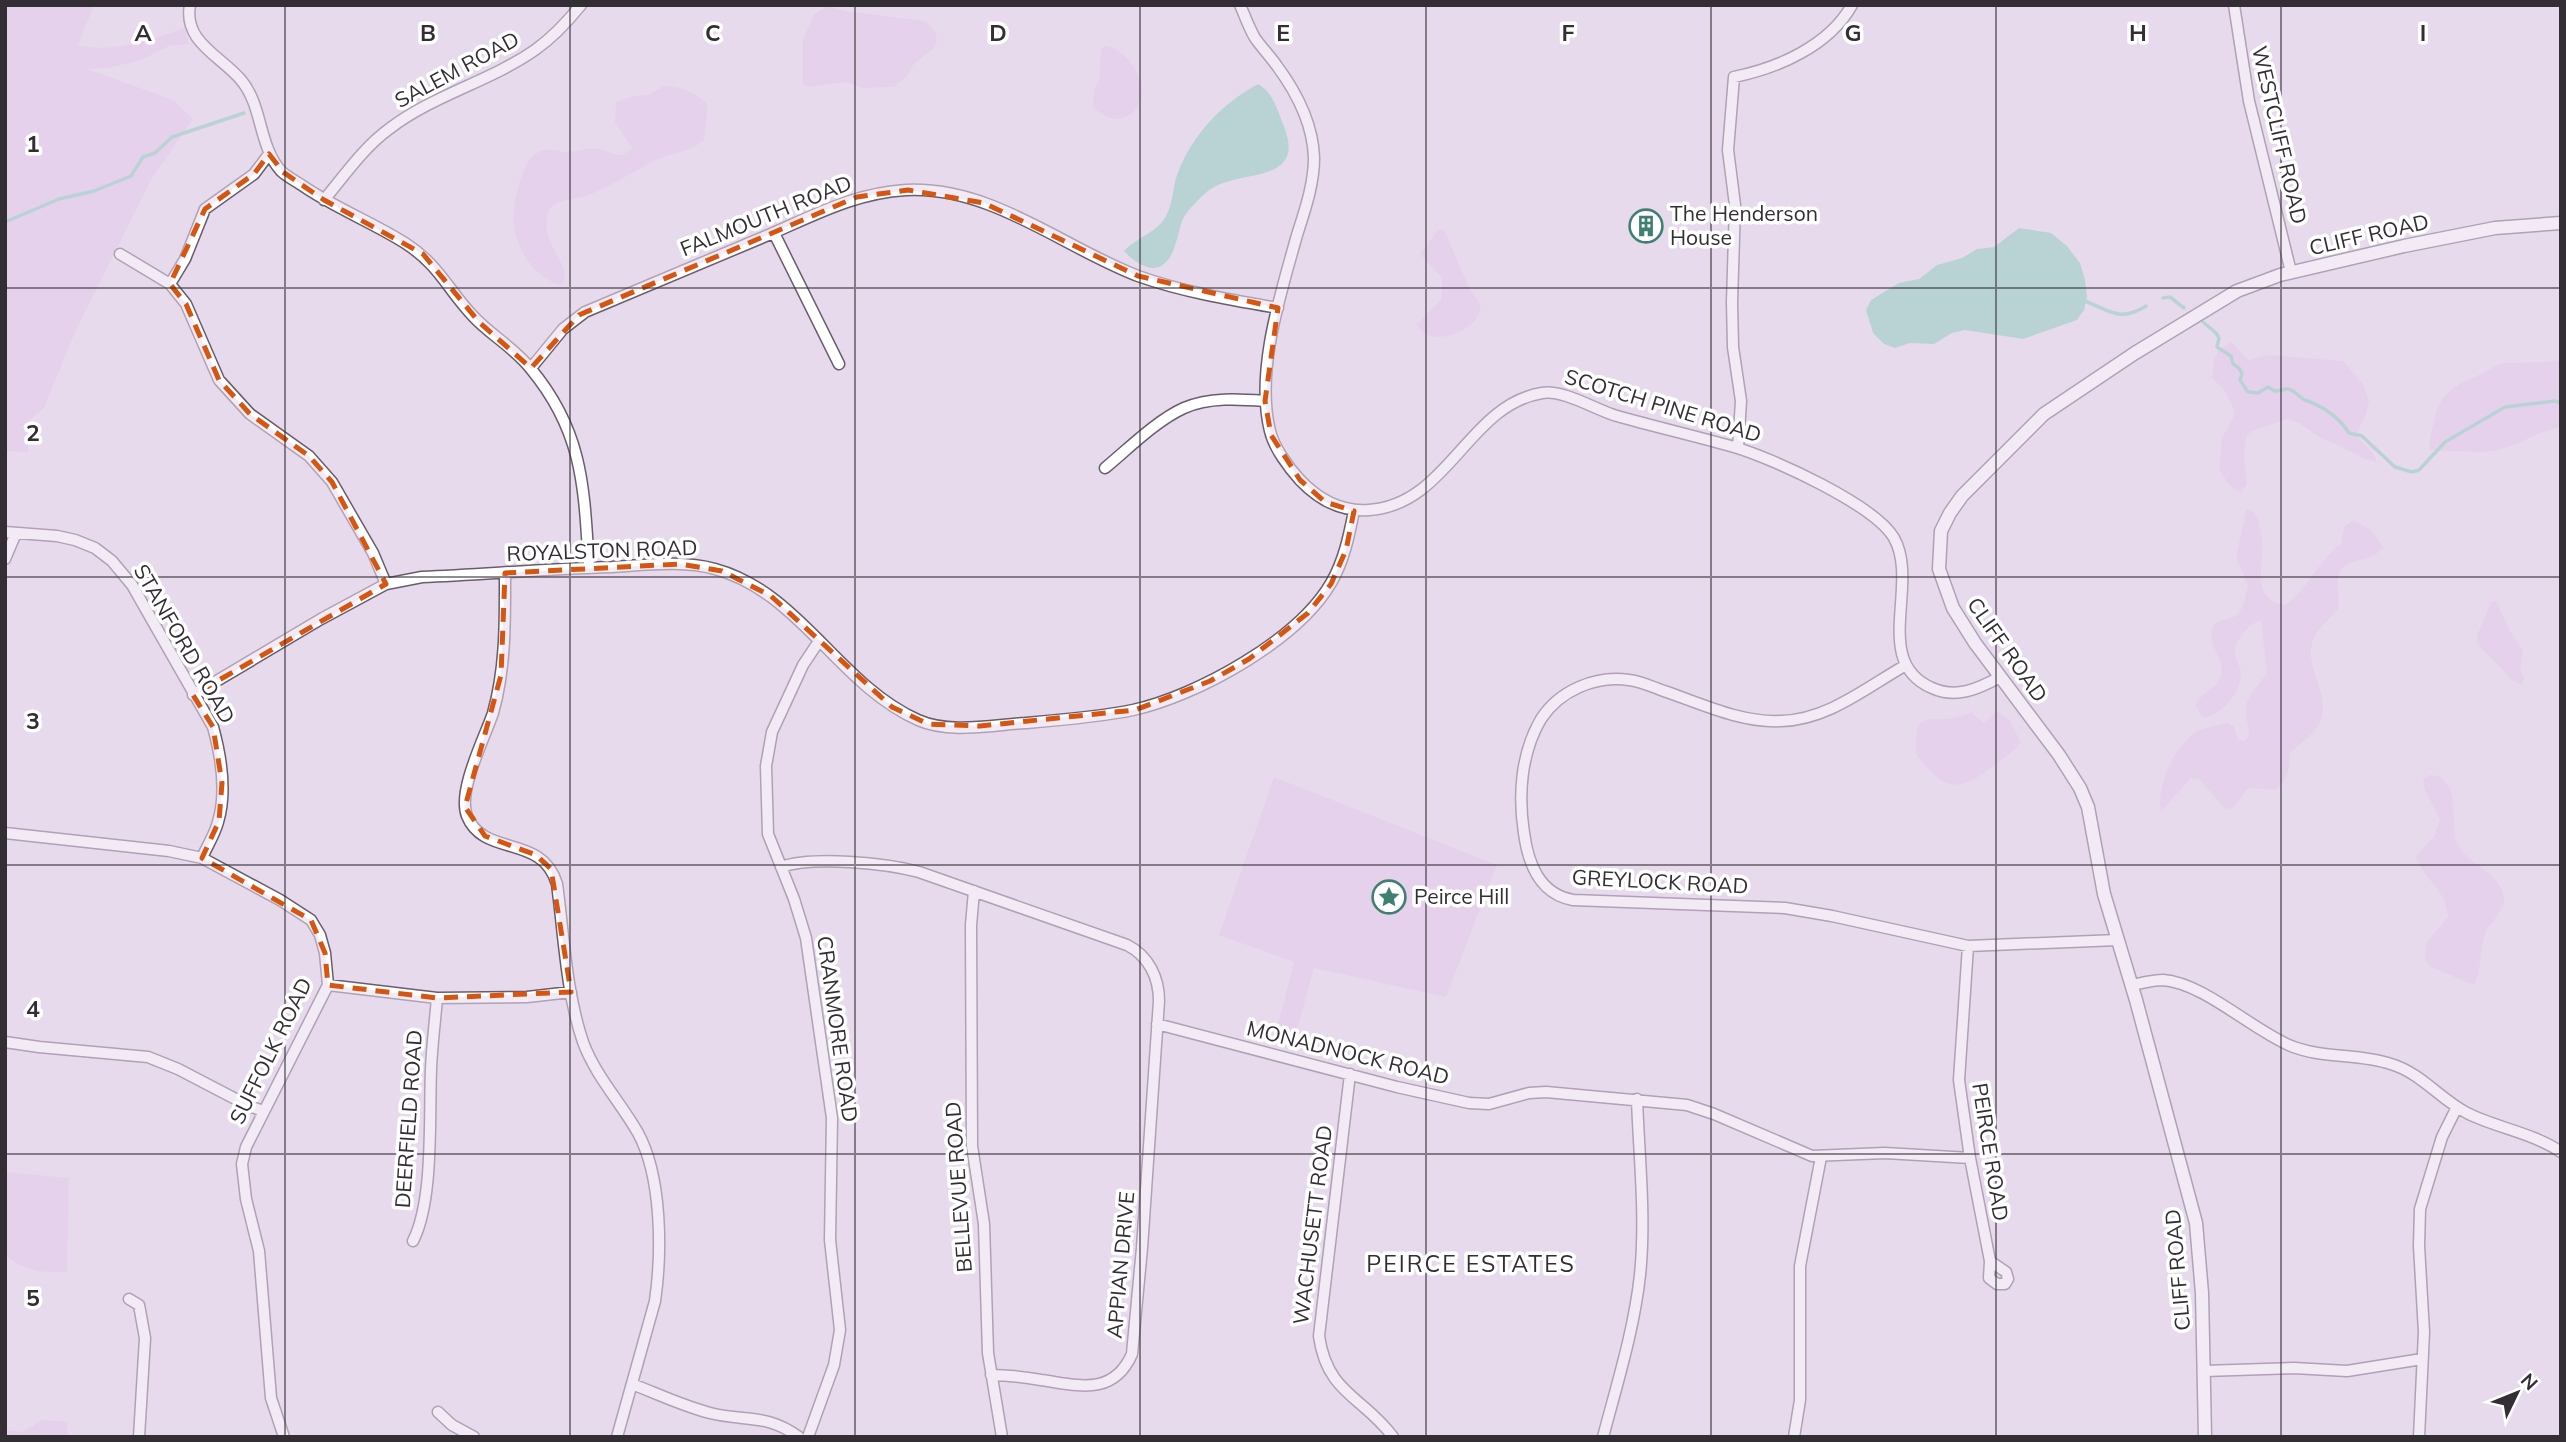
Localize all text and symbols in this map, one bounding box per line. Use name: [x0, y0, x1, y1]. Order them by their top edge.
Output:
text: A: [134, 18, 152, 47]
text: B: [420, 18, 436, 47]
text: C: [705, 18, 721, 47]
text: D: [989, 18, 1007, 47]
text: E: [1276, 18, 1290, 47]
text: F: [1561, 18, 1575, 47]
text: G: [1844, 18, 1862, 47]
text: H: [2129, 18, 2147, 47]
text: I: [2420, 18, 2426, 47]
street label: SALEM ROAD: [390, 25, 523, 113]
street label: WESTCLIFF ROAD: [2247, 43, 2313, 226]
text: 1: [26, 129, 40, 158]
street label: FALMOUTH ROAD: [676, 169, 855, 261]
place label: The Henderson House: [1670, 200, 1818, 250]
building icon: The Henderson House: [1627, 207, 1665, 245]
street label: CLIFF ROAD: [2306, 208, 2431, 260]
street label: SCOTCH PINE ROAD: [1562, 363, 1765, 447]
text: 2: [26, 418, 40, 447]
street label: ROYALSTON ROAD: [506, 534, 698, 566]
street label: STANFORD ROAD: [129, 559, 241, 728]
street label: CLIFF ROAD: [1962, 592, 2053, 707]
text: 3: [26, 706, 40, 735]
street label: GREYLOCK ROAD: [1571, 863, 1749, 899]
place icon: Peirce Hill: [1370, 878, 1408, 916]
place label: Peirce Hill: [1414, 883, 1509, 909]
street label: CRANMORE ROAD: [812, 934, 864, 1124]
street label: SUFFOLK ROAD: [223, 973, 317, 1128]
text: 4: [26, 994, 40, 1023]
street label: MONADNOCK ROAD: [1244, 1014, 1452, 1090]
street label: DEERFIELD ROAD: [389, 1029, 427, 1209]
street label: PEIRCE ROAD: [1967, 1081, 2015, 1223]
street label: BELLEVUE ROAD: [939, 1101, 977, 1273]
street label: WACHUSETT ROAD: [1287, 1124, 1337, 1326]
street label: APPIAN DRIVE: [1101, 1190, 1139, 1340]
street label: CLIFF ROAD: [2159, 1208, 2195, 1332]
district label: PEIRCE ESTATES: [1366, 1249, 1576, 1278]
text: 5: [26, 1283, 40, 1312]
north arrow: [2482, 1358, 2552, 1428]
text: N: [2516, 1368, 2543, 1395]

